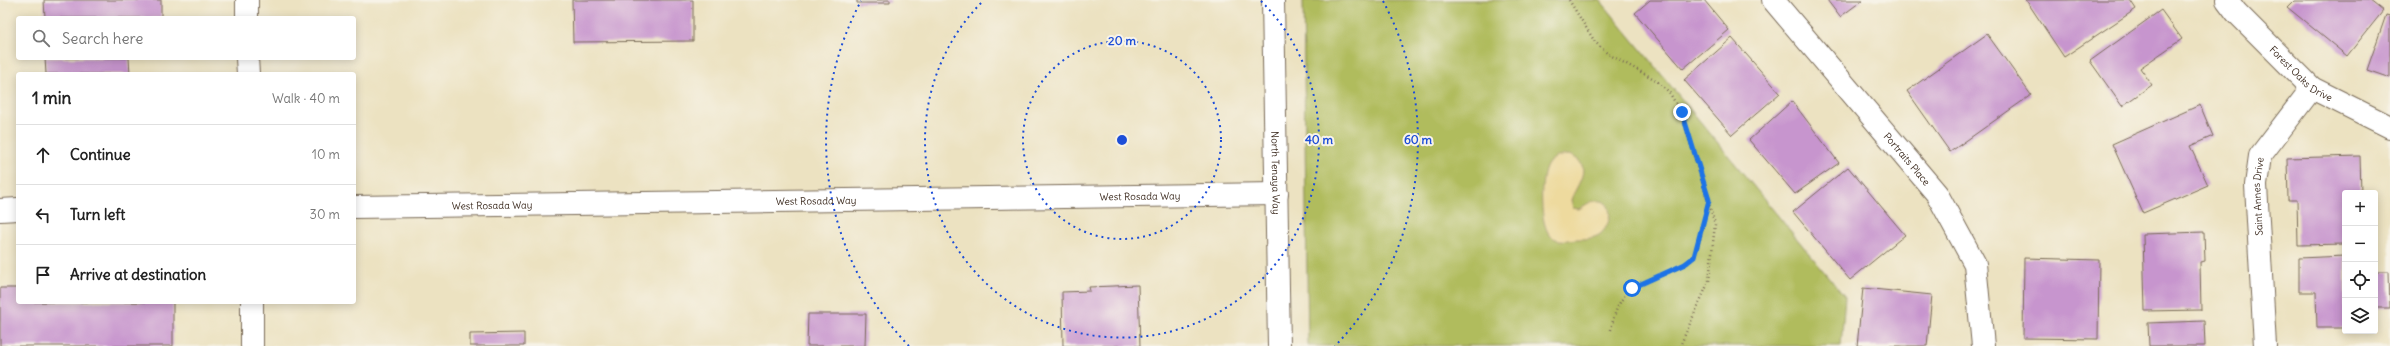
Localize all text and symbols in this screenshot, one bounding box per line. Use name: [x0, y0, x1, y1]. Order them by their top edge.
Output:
search box: [16, 16, 356, 60]
icon: search: [30, 27, 52, 49]
text: Search here: [62, 29, 143, 48]
text: 20 m: [1108, 33, 1136, 48]
street label: Forest Oaks Drive: [2267, 43, 2335, 104]
text: 1 min: [32, 87, 71, 109]
text: Walk · 40 m: [272, 90, 340, 107]
route end: [1673, 103, 1691, 121]
street label: Portraits Place: [1881, 130, 1933, 188]
street label: North Tenaya Way: [1268, 131, 1283, 215]
text: 40 m: [1305, 132, 1334, 147]
text: 60 m: [1404, 132, 1433, 147]
centre of rings: [1115, 133, 1129, 147]
icon: ahead: [32, 144, 54, 166]
text: Continue: [70, 145, 131, 164]
text: 10 m: [312, 146, 340, 163]
street label: Saint Annes Drive: [2250, 156, 2267, 236]
street label: West Rosada Way: [1099, 189, 1180, 203]
map controls: [2342, 190, 2378, 334]
button: +: [2342, 190, 2378, 226]
street label: West Rosada Way: [776, 194, 856, 208]
street label: West Rosada Way: [452, 198, 532, 213]
icon: left: [32, 204, 54, 226]
text: Turn left: [70, 205, 125, 224]
text: 30 m: [310, 206, 340, 223]
button: −: [2342, 226, 2378, 262]
button: locate: [2342, 262, 2378, 298]
icon: arrive: [32, 264, 54, 286]
text: Arrive at destination: [70, 265, 206, 284]
route start: [1623, 279, 1641, 297]
button: layers: [2342, 298, 2378, 334]

